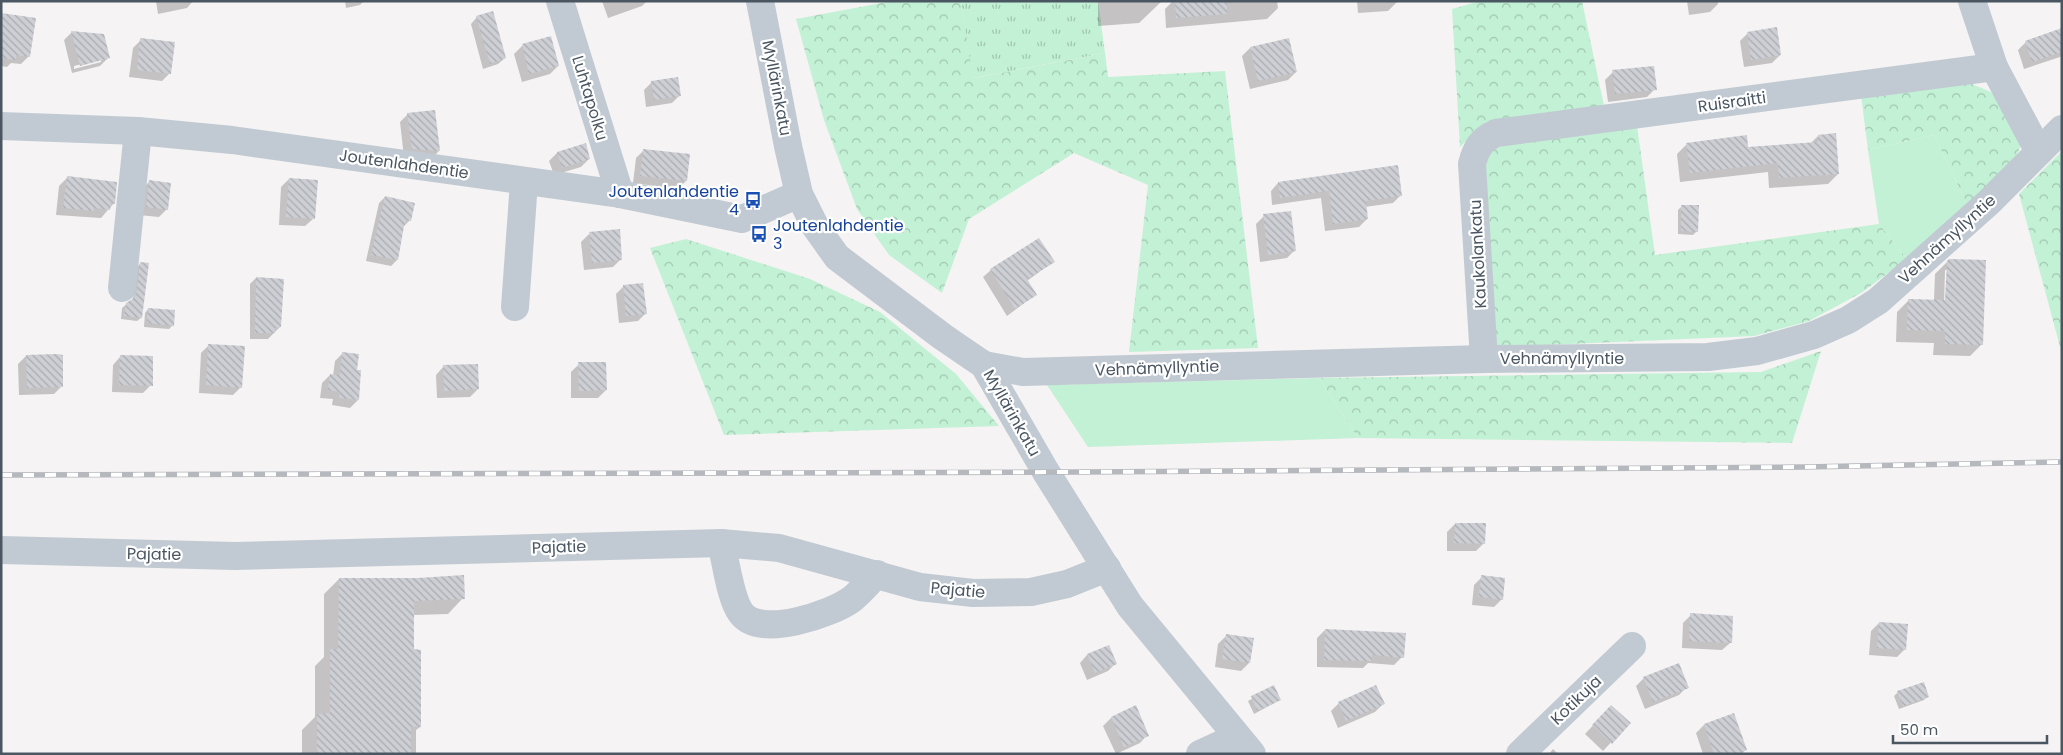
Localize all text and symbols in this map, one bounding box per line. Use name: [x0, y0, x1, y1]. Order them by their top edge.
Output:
street label: Myllärinkatu: [756, 38, 798, 138]
street label: Luhtapolku: [566, 53, 614, 143]
street label: Ruisraitti: [1696, 86, 1768, 118]
street label: Joutenlahdentie: [338, 144, 470, 184]
place label: Joutenlahdentie 4: [608, 180, 739, 221]
street label: Vehnämyllyntie: [1893, 189, 2001, 289]
bus stop icon: Joutenlahdentie 4: [743, 190, 763, 210]
street label: Kaukolankatu: [1464, 199, 1492, 309]
place label: Joutenlahdentie 3: [773, 214, 904, 255]
bus stop icon: Joutenlahdentie 3: [749, 224, 769, 244]
street label: Vehnämyllyntie: [1500, 347, 1624, 370]
street label: Vehnämyllyntie: [1094, 354, 1220, 382]
street label: Myllärinkatu: [978, 365, 1046, 461]
street label: Pajatie: [531, 535, 587, 559]
street label: Pajatie: [127, 542, 182, 566]
street label: Pajatie: [930, 576, 986, 604]
street label: Kotikuja: [1545, 670, 1607, 730]
scale bar: [1893, 712, 2047, 744]
text: 50 m: [1900, 719, 1938, 740]

